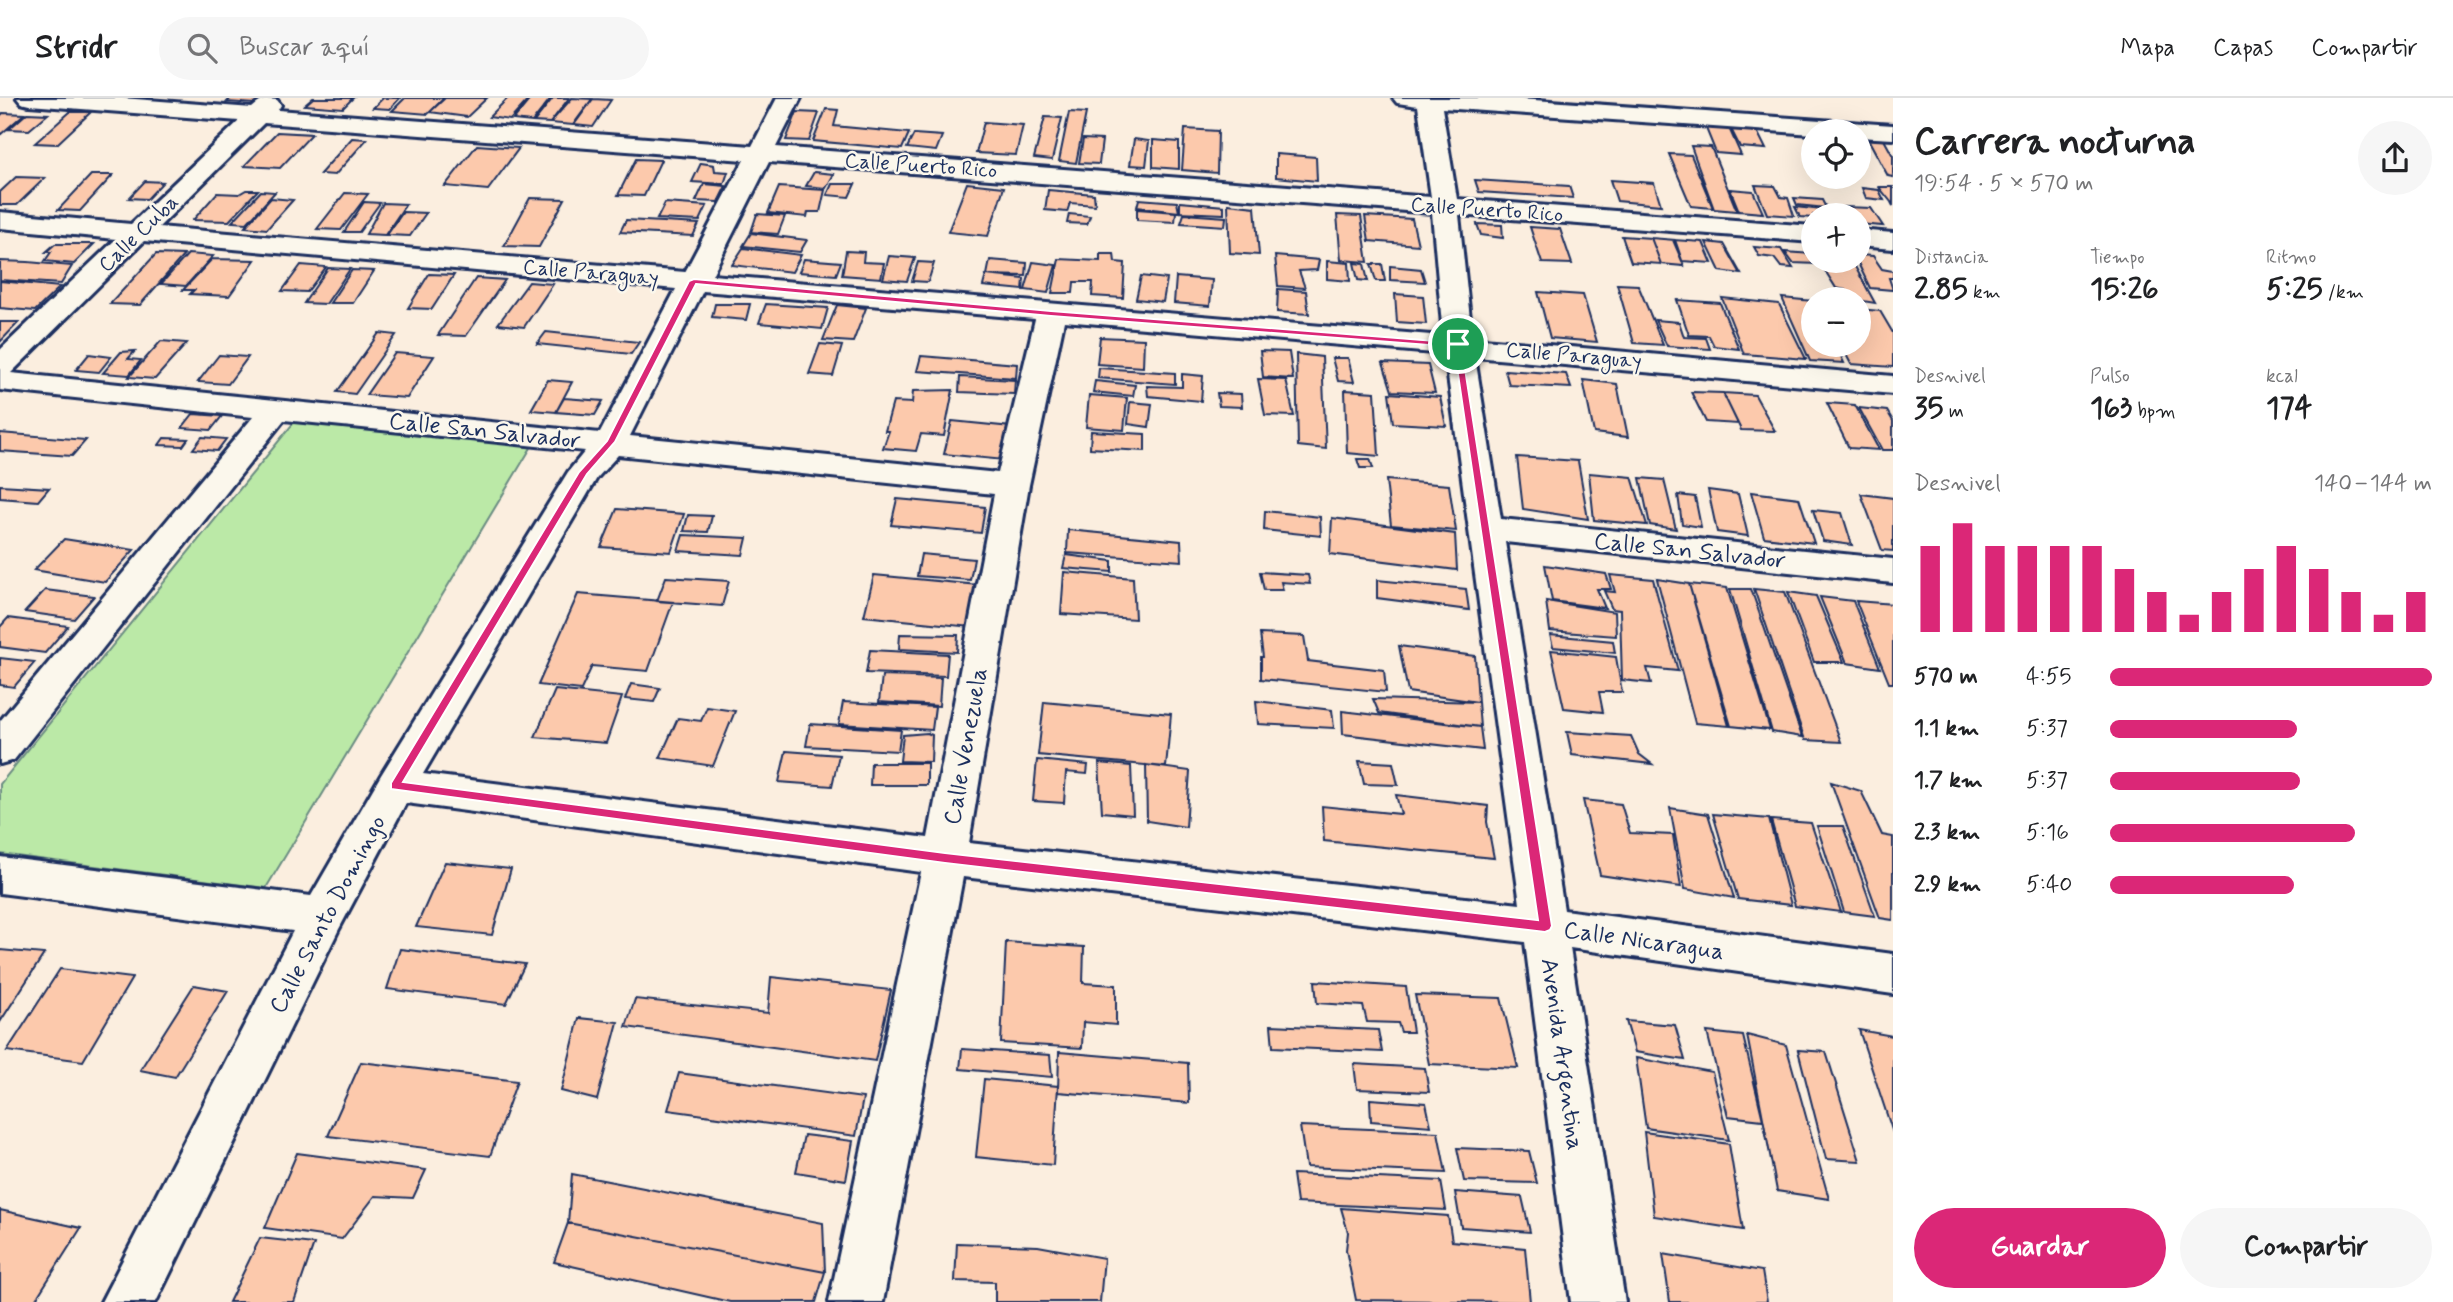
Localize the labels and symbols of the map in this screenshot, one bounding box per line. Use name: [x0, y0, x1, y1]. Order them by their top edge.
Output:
street label: Calle Puerto Rico: [844, 147, 998, 185]
street label: Calle Cuba: [93, 189, 185, 279]
street label: Calle Puerto Rico: [1410, 191, 1564, 229]
street label: Calle Paraguay: [522, 253, 660, 294]
pin: [1428, 314, 1488, 374]
street label: Calle Paraguay: [1505, 336, 1643, 377]
street label: Calle San Salvador: [387, 406, 582, 457]
street label: Calle San Salvador: [1592, 526, 1787, 577]
street label: Calle Venezuela: [937, 665, 996, 827]
street label: Calle Santo Domingo: [263, 810, 394, 1019]
street label: Calle Nicaragua: [1562, 915, 1726, 968]
street label: Avenida Argentina: [1530, 956, 1590, 1153]

